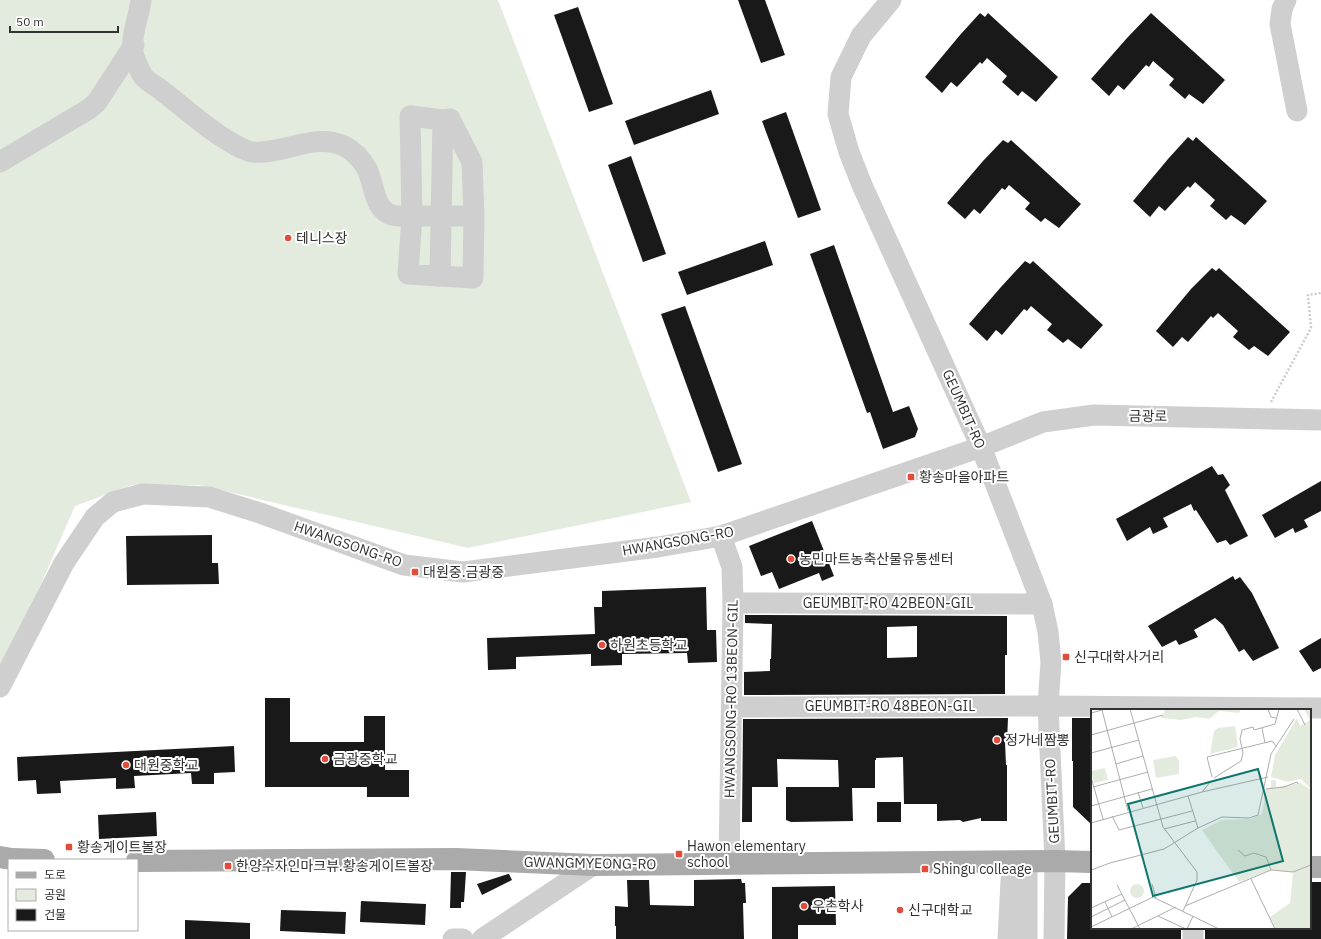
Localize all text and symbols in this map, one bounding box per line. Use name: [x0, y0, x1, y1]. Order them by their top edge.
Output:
scale bar: [10, 8, 118, 34]
text: 50 m: [16, 14, 44, 29]
place label: 테니스장: [296, 229, 348, 247]
marker: 테니스장: [283, 233, 293, 243]
street label: GEUMBIT-RO: [938, 366, 990, 452]
street label: 금광로: [1129, 407, 1168, 425]
place label: 황송마을아파트: [919, 468, 1009, 486]
marker: 황송마을아파트: [906, 472, 916, 482]
street label: HWANGSONG-RO: [292, 517, 404, 571]
street label: HWANGSONG-RO: [621, 522, 735, 560]
place label: 농민마트농축산물유통센터: [799, 550, 954, 568]
marker: 농민마트농축산물유통센터: [786, 554, 796, 564]
place label: 대원중.금광중: [423, 563, 504, 581]
marker: 대원중.금광중: [410, 567, 420, 577]
street label: GEUMBIT-RO 42BEON-GIL: [803, 594, 973, 612]
street label: HWANGSONG-RO 13BEON-GIL: [720, 600, 742, 798]
place label: 하원초등학교: [610, 636, 687, 654]
marker: 하원초등학교: [597, 640, 607, 650]
place label: 신구대학사거리: [1074, 648, 1164, 666]
marker: 신구대학사거리: [1061, 652, 1071, 662]
street label: GEUMBIT-RO 48BEON-GIL: [805, 697, 975, 715]
inset map: [1091, 709, 1311, 929]
place label: 정가네짬뽕: [1005, 731, 1070, 749]
marker: 정가네짬뽕: [992, 735, 1002, 745]
place label: 금광중학교: [333, 750, 398, 768]
marker: 금광중학교: [320, 754, 330, 764]
place label: 대원중학교: [134, 756, 199, 774]
street label: GEUMBIT-RO: [1041, 758, 1063, 844]
marker: 대원중학교: [121, 760, 131, 770]
place label: Hawon elementary school: [687, 837, 806, 871]
place label: 황송게이트볼장: [77, 838, 167, 856]
marker: 황송게이트볼장: [64, 842, 74, 852]
marker: Hawon elementary school: [674, 849, 684, 859]
street label: GWANGMYEONG-RO: [524, 853, 656, 873]
place label: 한양수자인마크뷰.황송게이트볼장: [236, 857, 433, 875]
legend: [8, 859, 138, 931]
place label: Shingu colleage: [933, 860, 1032, 878]
marker: 한양수자인마크뷰.황송게이트볼장: [223, 861, 233, 871]
marker: Shingu colleage: [920, 864, 930, 874]
text: 도로: [44, 867, 66, 882]
text: 공원: [44, 887, 66, 902]
place label: 우촌학사: [812, 897, 864, 915]
marker: 우촌학사: [799, 901, 809, 911]
place label: 신구대학교: [908, 901, 973, 919]
marker: 신구대학교: [895, 905, 905, 915]
text: 건물: [44, 907, 66, 922]

